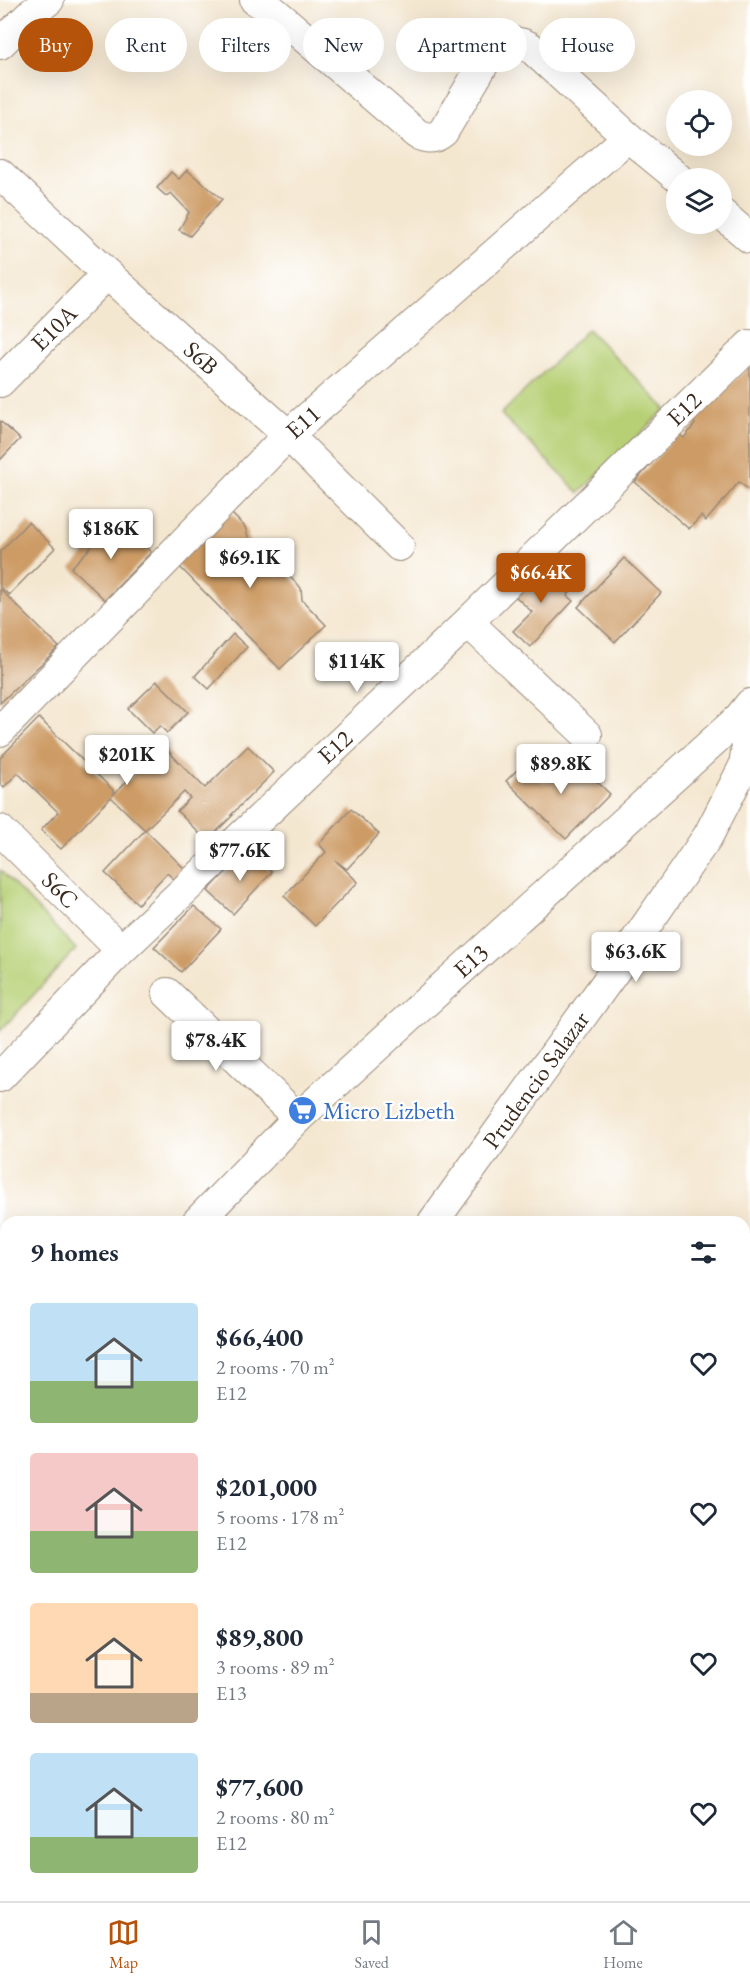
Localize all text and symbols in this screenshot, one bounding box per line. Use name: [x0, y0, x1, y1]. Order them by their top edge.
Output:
chip: Buy: [18, 18, 93, 72]
chip: Rent: [105, 18, 187, 72]
chip: Filters: [199, 18, 291, 72]
chip: New: [303, 18, 384, 72]
chip: Apartment: [396, 18, 527, 72]
chip: House: [539, 18, 635, 72]
map controls: [666, 90, 732, 234]
button: locate: [666, 90, 732, 156]
button: layers: [666, 168, 732, 234]
street label: E10A: [24, 298, 84, 357]
street label: S6B: [177, 334, 225, 381]
street label: E12: [660, 384, 708, 432]
street label: E11: [279, 398, 327, 445]
pin: $186K: [69, 509, 153, 560]
text: $186K: [83, 515, 139, 541]
pin: $69.1K: [201, 538, 299, 589]
text: $69.1K: [219, 544, 281, 570]
pin: $66.4K: [492, 553, 590, 604]
text: $66.4K: [510, 559, 572, 585]
pin: $114K: [315, 642, 399, 693]
text: $114K: [329, 648, 385, 674]
street label: E12: [311, 722, 359, 770]
pin: $201K: [85, 735, 169, 786]
text: $201K: [99, 741, 155, 767]
pin: $89.8K: [512, 744, 610, 795]
text: $89.8K: [530, 750, 592, 776]
pin: $77.6K: [191, 831, 289, 882]
text: $77.6K: [209, 837, 271, 863]
street label: S6C: [35, 865, 85, 915]
pin: $63.6K: [587, 932, 685, 983]
street label: E13: [447, 937, 495, 984]
text: $63.6K: [605, 938, 667, 964]
street label: Prudencio Salazar: [475, 1005, 596, 1155]
pin: $78.4K: [167, 1021, 265, 1072]
text: $78.4K: [185, 1027, 247, 1053]
supermarket icon: Micro Lizbeth: [286, 1095, 318, 1127]
place label: Micro Lizbeth: [323, 1095, 455, 1126]
text: 9 homes: [30, 1235, 119, 1269]
icon: filters: [687, 1236, 720, 1269]
text: $66,400: [216, 1320, 303, 1354]
icon: home: [78, 1327, 150, 1399]
icon: heart: [687, 1347, 720, 1380]
text: 2 rooms · 70 m²: [216, 1354, 335, 1380]
text: E12: [216, 1380, 246, 1406]
text: $201,000: [216, 1470, 317, 1504]
icon: home: [78, 1477, 150, 1549]
icon: heart: [687, 1497, 720, 1530]
text: 5 rooms · 178 m²: [216, 1504, 344, 1530]
text: E12: [216, 1530, 246, 1556]
text: $89,800: [216, 1620, 303, 1654]
icon: home: [78, 1627, 150, 1699]
icon: heart: [687, 1647, 720, 1680]
text: 3 rooms · 89 m²: [216, 1654, 335, 1680]
text: E13: [216, 1680, 246, 1706]
text: $77,600: [216, 1770, 303, 1804]
icon: home: [78, 1777, 150, 1849]
icon: heart: [687, 1797, 720, 1830]
text: 2 rooms · 80 m²: [216, 1804, 335, 1830]
text: E12: [216, 1830, 246, 1856]
tab: Map: [107, 1916, 140, 1973]
tab: Saved: [355, 1916, 389, 1973]
tab: Home: [603, 1916, 643, 1973]

